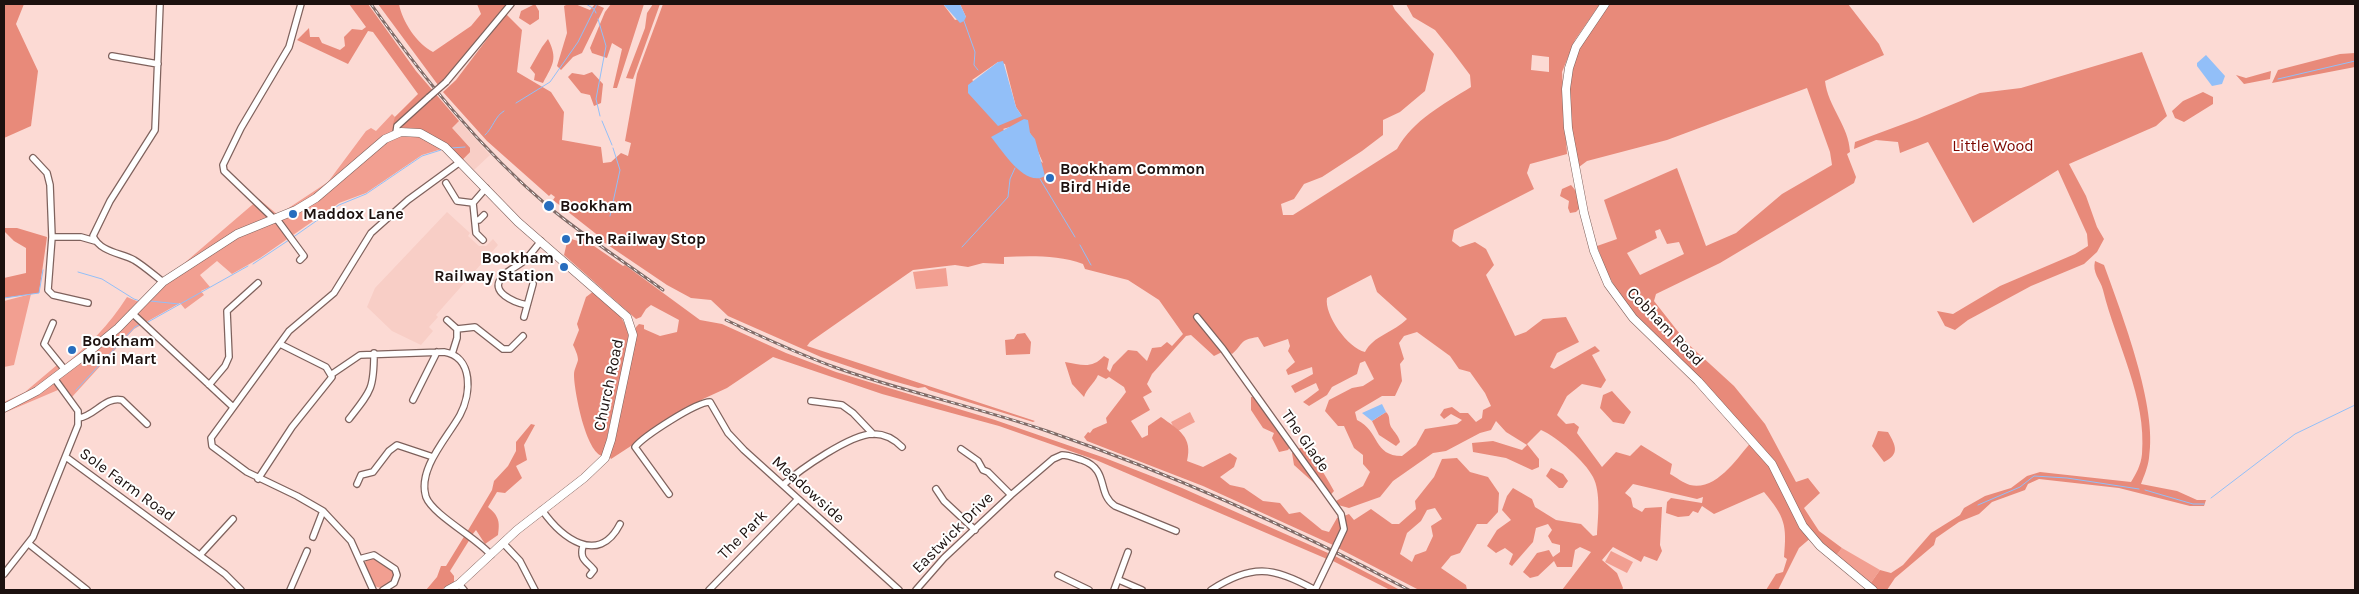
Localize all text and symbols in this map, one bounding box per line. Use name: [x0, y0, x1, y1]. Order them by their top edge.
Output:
park label: Little Wood: [1952, 136, 2034, 156]
place label: Bookham Common Bird Hide: [1060, 159, 1205, 197]
marker: Bookham Common Bird Hide: [1044, 172, 1056, 184]
place label: Bookham: [560, 196, 632, 216]
marker: Bookham: [542, 199, 556, 213]
place label: Maddox Lane: [303, 204, 404, 224]
marker: Maddox Lane: [287, 208, 299, 220]
place label: The Railway Stop: [576, 229, 706, 249]
marker: The Railway Stop: [560, 233, 572, 245]
place label: Bookham Railway Station: [434, 248, 554, 286]
marker: Bookham Railway Station: [558, 261, 570, 273]
street label: Cobham Road: [1623, 284, 1707, 370]
place label: Bookham Mini Mart: [82, 331, 156, 369]
street label: Church Road: [590, 337, 628, 433]
marker: Bookham Mini Mart: [66, 344, 78, 356]
street label: The Glade: [1277, 406, 1333, 476]
street label: Sole Farm Road: [76, 444, 178, 526]
street label: Meadowside: [768, 452, 848, 528]
street label: Eastwick Drive: [908, 488, 998, 578]
street label: The Park: [714, 506, 772, 564]

